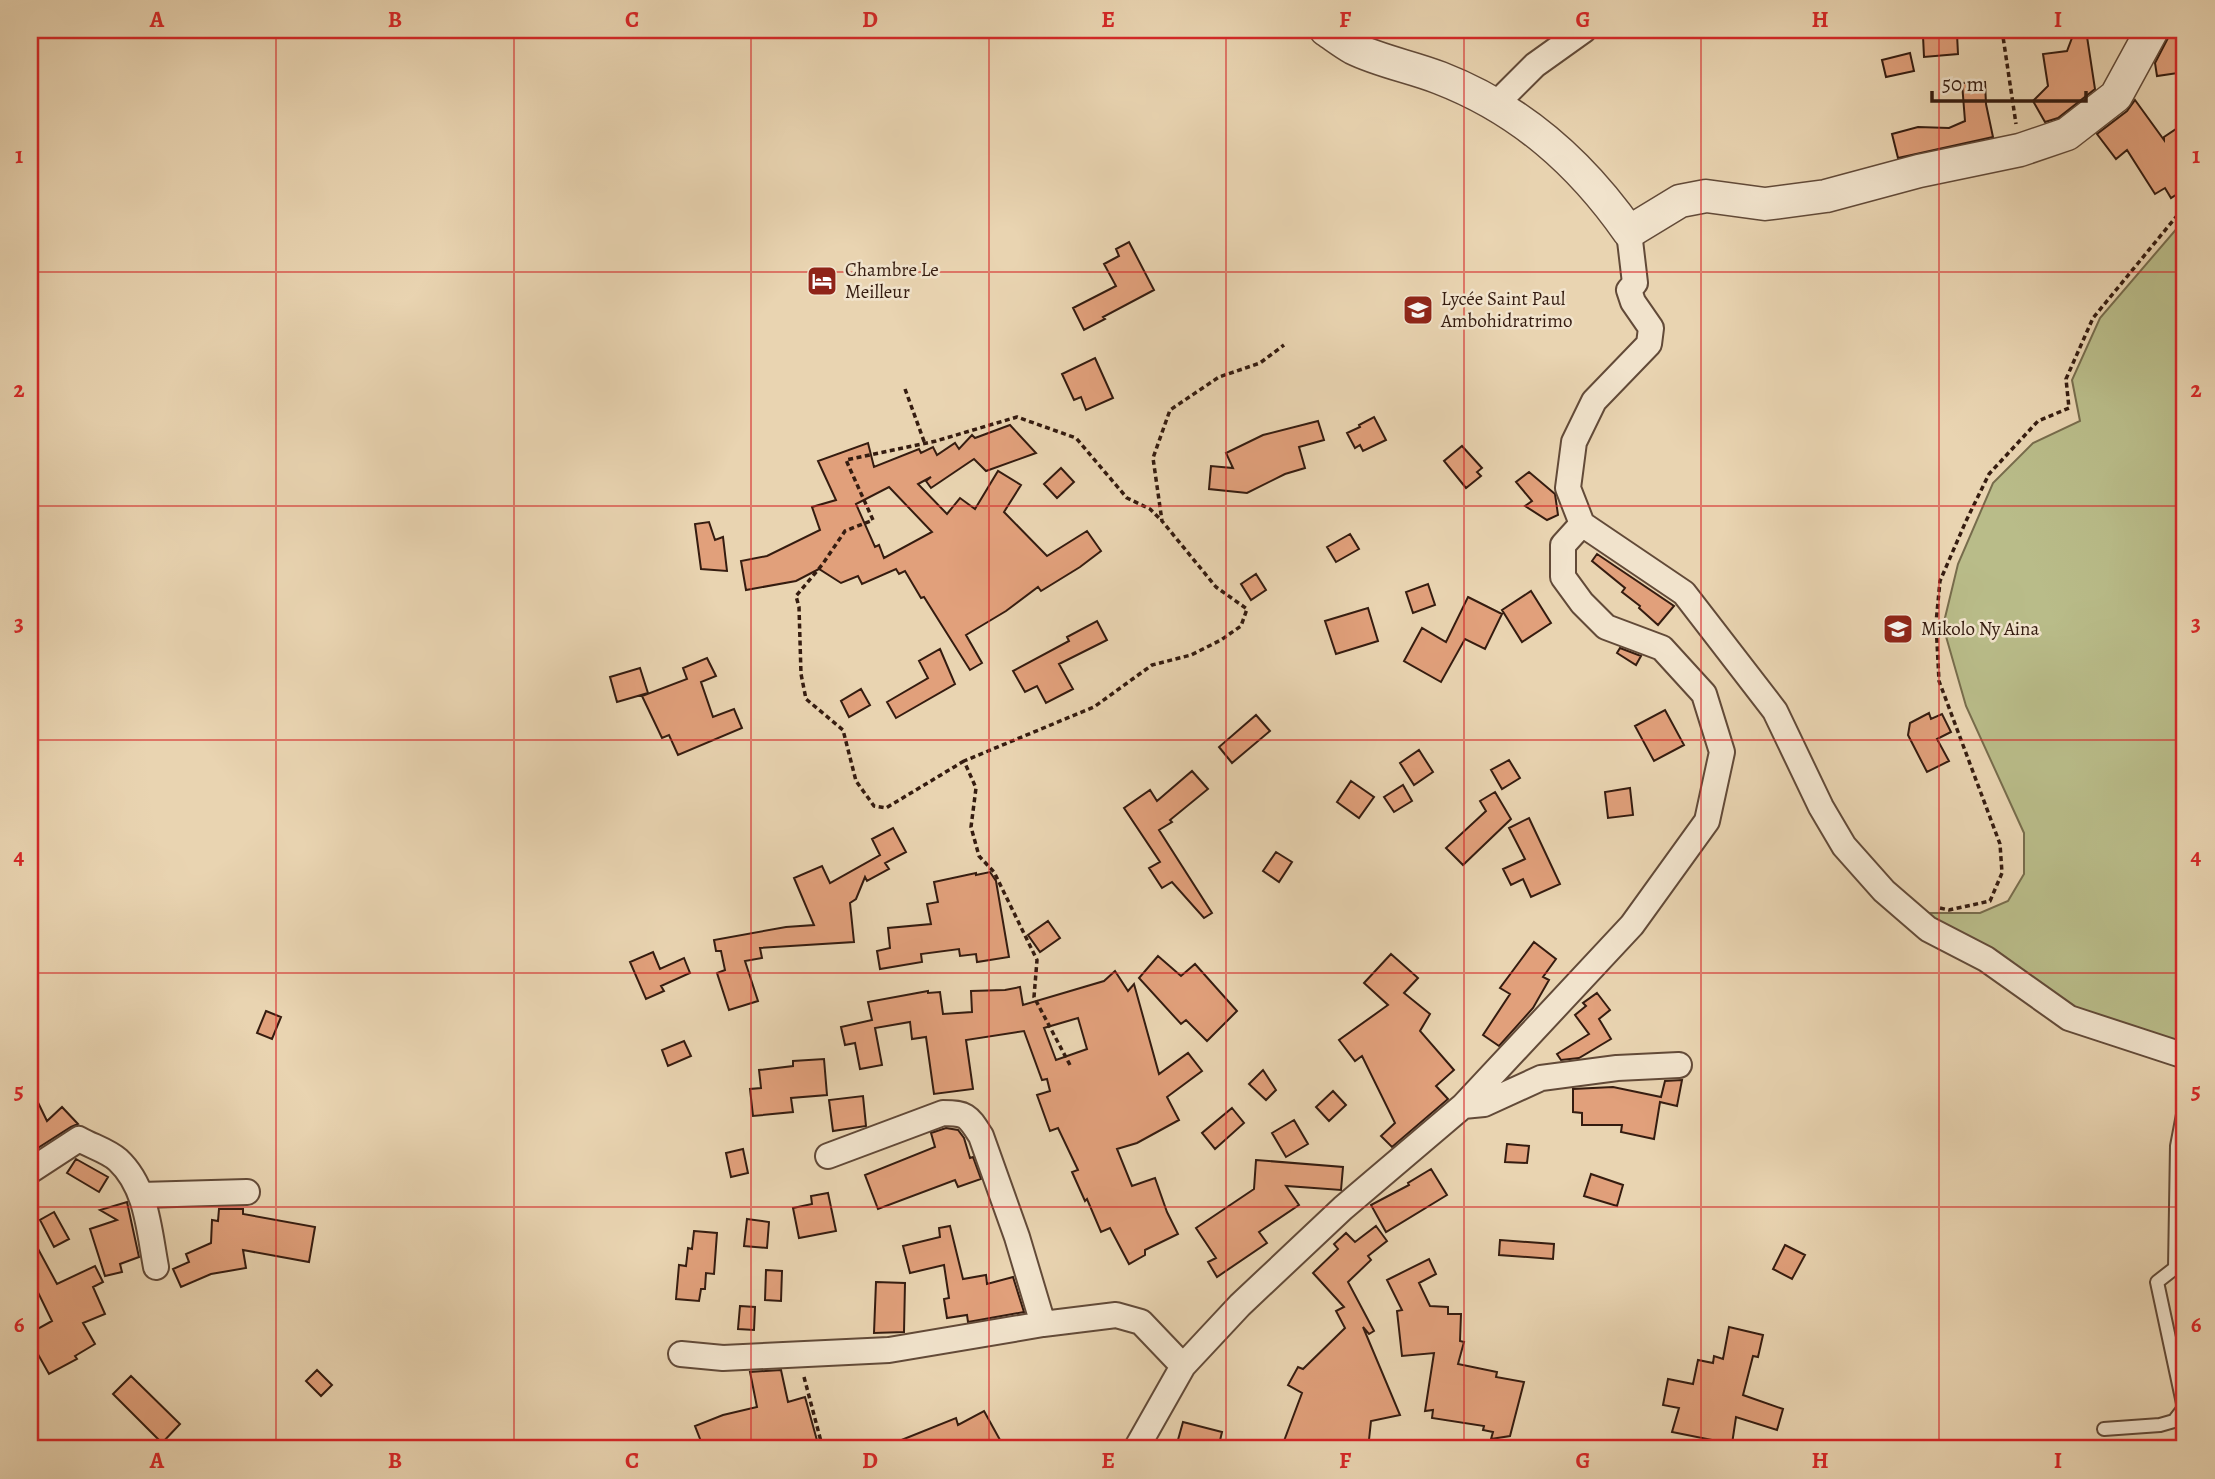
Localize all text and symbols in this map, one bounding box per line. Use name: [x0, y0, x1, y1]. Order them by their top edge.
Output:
text: A: [149, 4, 165, 35]
text: B: [388, 4, 402, 35]
text: C: [625, 4, 639, 35]
text: D: [862, 4, 878, 35]
text: E: [1101, 4, 1115, 35]
text: F: [1339, 4, 1352, 35]
text: G: [1575, 4, 1591, 35]
text: H: [1811, 4, 1829, 35]
text: I: [2054, 4, 2062, 35]
scale bar: [1932, 60, 2086, 104]
text: 50 m: [1942, 70, 1984, 98]
text: 1: [15, 140, 23, 171]
text: 1: [2192, 140, 2200, 171]
place label: Chambre Le Meilleur: [845, 257, 939, 305]
hotel icon: Chambre Le Meilleur: [805, 264, 839, 298]
place label: Lycée Saint Paul Ambohidratrimo: [1440, 286, 1572, 334]
school or university icon: Lycée Saint Paul Ambohidratrimo: [1401, 293, 1435, 327]
text: 2: [13, 374, 25, 405]
text: 2: [2190, 374, 2202, 405]
text: 3: [14, 608, 24, 639]
text: 3: [2191, 608, 2201, 639]
school or university icon: Mikolo Ny Aina: [1881, 612, 1915, 646]
place label: Mikolo Ny Aina: [1921, 616, 2039, 642]
text: 4: [14, 841, 25, 872]
text: 4: [2191, 841, 2202, 872]
text: 5: [14, 1075, 24, 1106]
text: 5: [2191, 1075, 2201, 1106]
text: 6: [14, 1309, 25, 1340]
text: 6: [2191, 1309, 2202, 1340]
text: A: [149, 1445, 165, 1476]
text: B: [388, 1445, 402, 1476]
text: C: [625, 1445, 639, 1476]
text: D: [862, 1445, 878, 1476]
text: E: [1101, 1445, 1115, 1476]
text: F: [1339, 1445, 1352, 1476]
text: G: [1575, 1445, 1591, 1476]
text: H: [1811, 1445, 1829, 1476]
text: I: [2054, 1445, 2062, 1476]

